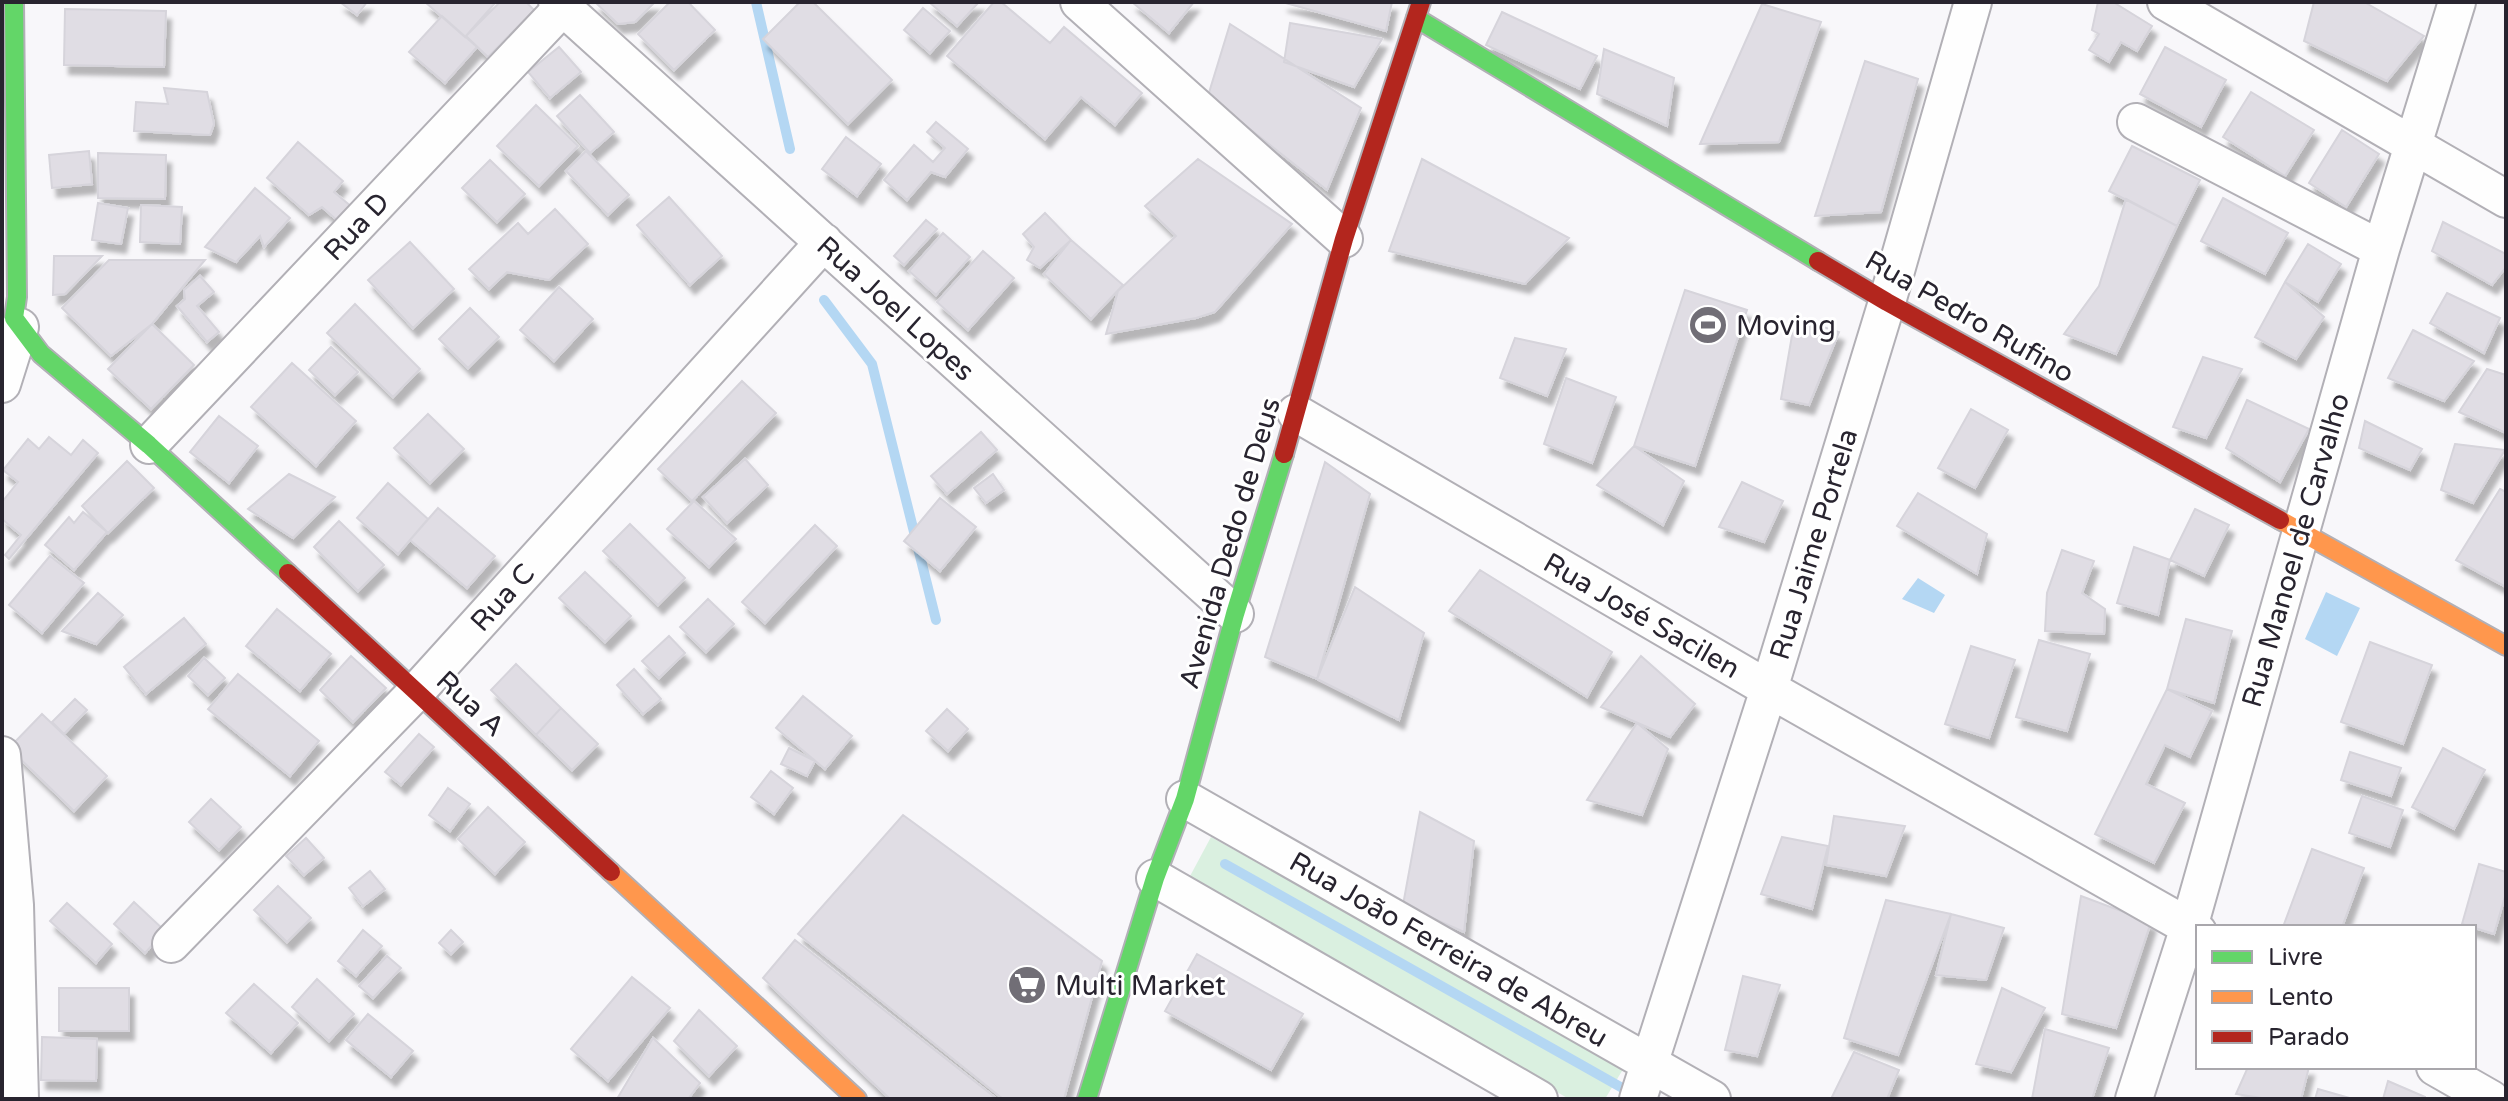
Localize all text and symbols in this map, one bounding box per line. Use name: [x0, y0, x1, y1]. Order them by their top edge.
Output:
street label: Rua D: [317, 185, 397, 268]
street label: Rua Joel Lopes: [810, 229, 981, 388]
street label: Rua Pedro Rufino: [1859, 243, 2080, 390]
sports icon: Moving: [1687, 304, 1729, 346]
place label: Moving: [1736, 309, 1836, 343]
street label: Rua Manoel de Carvalho: [2235, 389, 2357, 711]
street label: Avenida Dedo de Deus: [1172, 394, 1288, 693]
street label: Rua Jaime Portela: [1763, 425, 1865, 664]
street label: Rua José Sacilen: [1537, 546, 1746, 686]
street label: Rua C: [464, 557, 542, 639]
street label: Rua A: [429, 664, 511, 744]
street label: Rua João Ferreira de Abreu: [1283, 845, 1614, 1055]
legend: [2196, 925, 2476, 1069]
text: Livre: [2268, 943, 2323, 972]
supermarket icon: Multi Market: [1006, 964, 1048, 1006]
place label: Multi Market: [1055, 969, 1226, 1003]
text: Lento: [2268, 983, 2333, 1012]
text: Parado: [2268, 1023, 2349, 1052]

